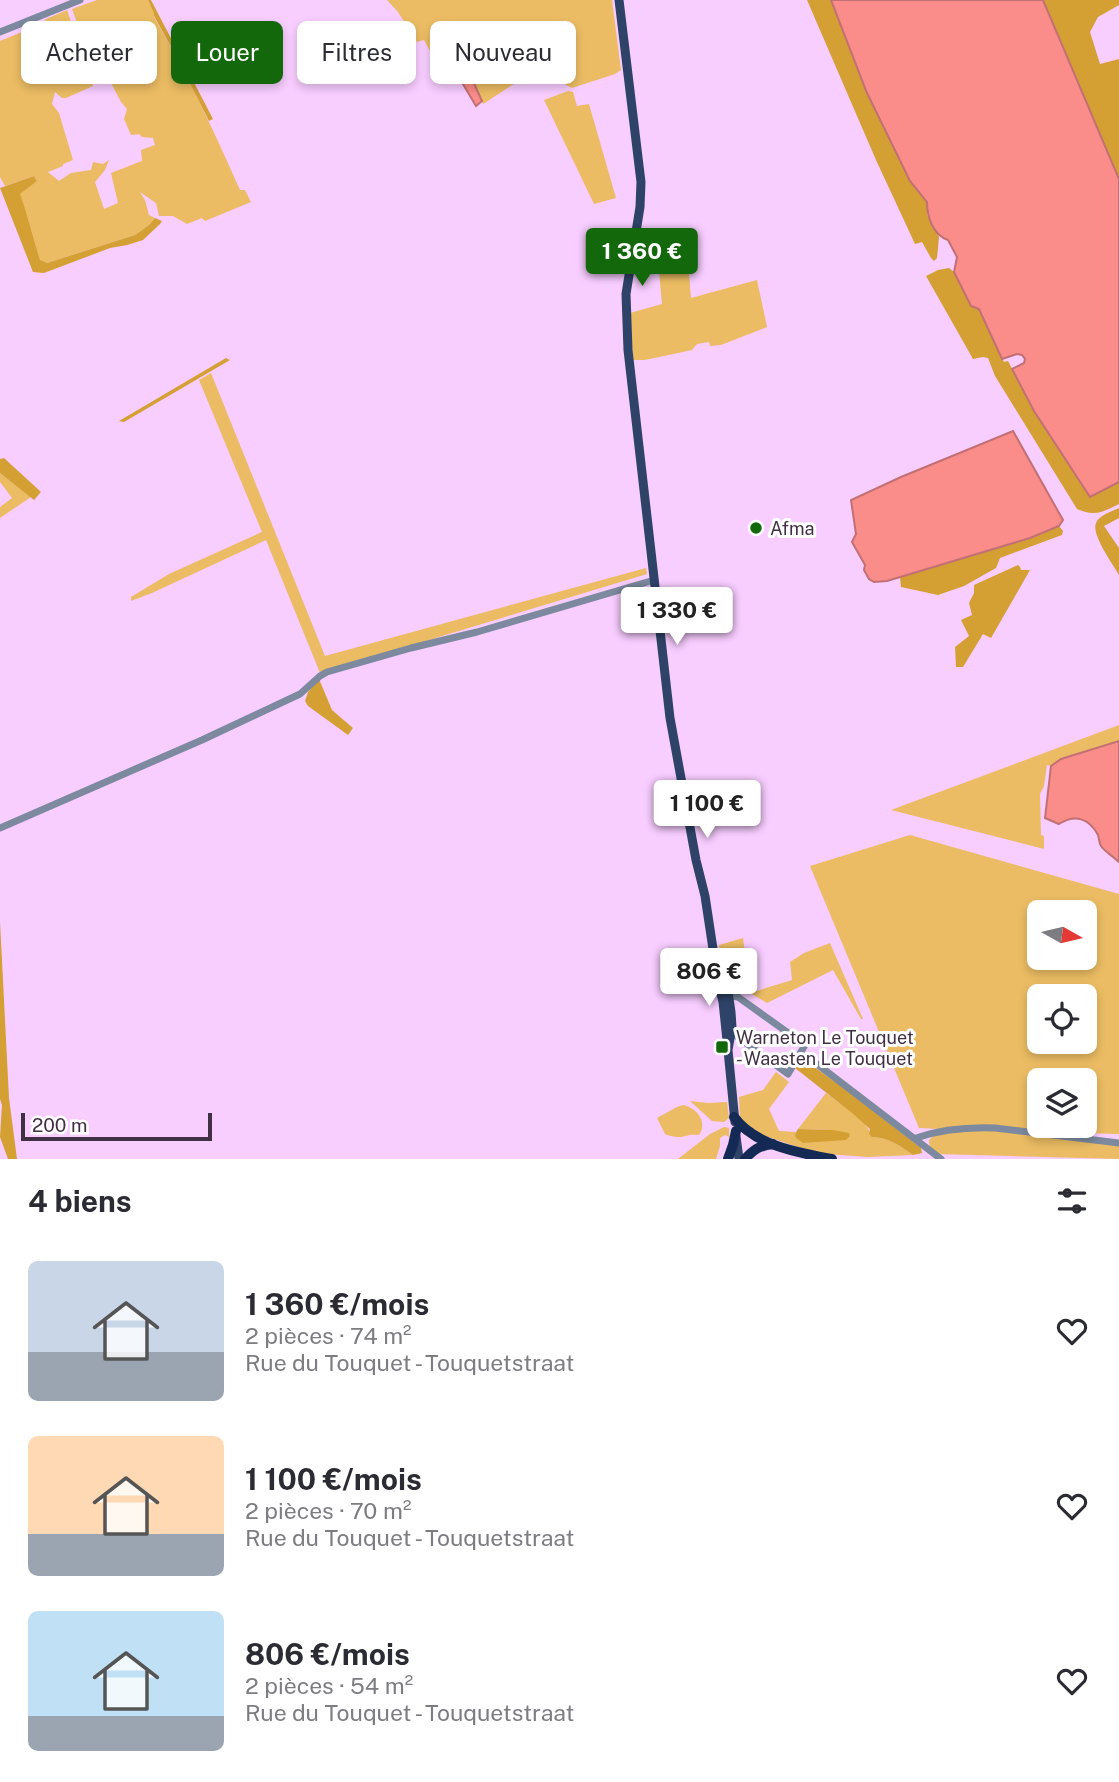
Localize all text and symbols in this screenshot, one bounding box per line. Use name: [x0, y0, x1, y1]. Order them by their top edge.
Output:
chip: Acheter: [21, 21, 157, 84]
chip: Louer: [171, 21, 283, 84]
chip: Filtres: [297, 21, 416, 84]
chip: Nouveau: [430, 21, 576, 84]
pin: 1 360 €: [577, 229, 707, 288]
text: 1 360 €: [602, 237, 682, 264]
place label: Afma: [770, 518, 814, 539]
marker: Afma: [748, 520, 764, 536]
pin: 1 330 €: [612, 588, 742, 647]
text: 1 330 €: [637, 596, 717, 623]
pin: 1 100 €: [642, 780, 772, 840]
text: 1 100 €: [670, 789, 744, 816]
north arrow: [1027, 900, 1097, 970]
map controls: [1027, 900, 1097, 1138]
pin: 806 €: [660, 948, 758, 1008]
text: 806 €: [676, 957, 742, 984]
button: locate: [1027, 984, 1097, 1054]
place label: Warneton Le Touquet - Waasten Le Touquet: [736, 1027, 914, 1069]
marker: Warneton Le Touquet - Waasten Le Touquet: [714, 1039, 730, 1055]
button: layers: [1027, 1068, 1097, 1138]
scale bar: [21, 1110, 212, 1142]
text: 200 m: [32, 1114, 88, 1136]
icon: filters: [1053, 1182, 1091, 1220]
text: 4 biens: [28, 1183, 131, 1219]
text: 1 360 €/mois: [245, 1286, 429, 1322]
icon: home: [84, 1289, 168, 1373]
icon: heart: [1053, 1312, 1091, 1350]
text: 2 pièces · 74 m²: [245, 1322, 412, 1349]
text: Rue du Touquet - Touquetstraat: [245, 1349, 575, 1376]
text: 1 100 €/mois: [245, 1461, 422, 1497]
icon: home: [84, 1464, 168, 1548]
icon: heart: [1053, 1487, 1091, 1525]
text: 2 pièces · 70 m²: [245, 1497, 411, 1524]
text: Rue du Touquet - Touquetstraat: [245, 1524, 575, 1551]
text: 806 €/mois: [245, 1636, 410, 1672]
icon: home: [84, 1639, 168, 1723]
icon: heart: [1053, 1662, 1091, 1700]
text: 2 pièces · 54 m²: [245, 1672, 413, 1699]
text: Rue du Touquet - Touquetstraat: [245, 1699, 575, 1726]

